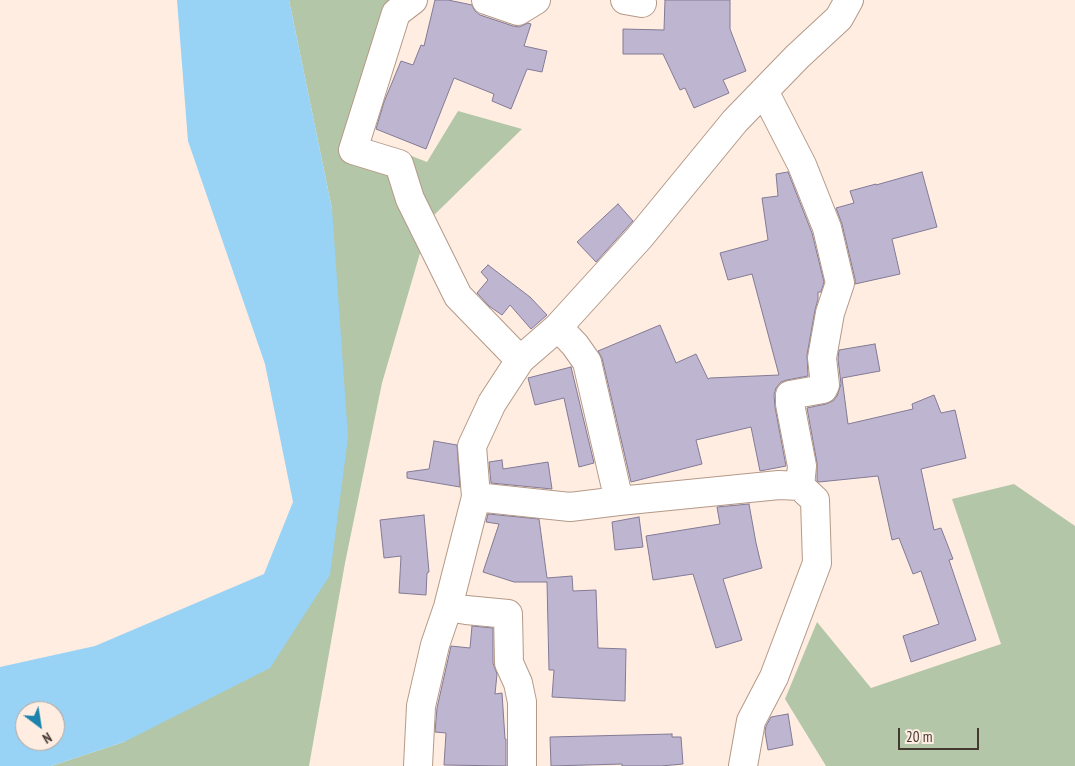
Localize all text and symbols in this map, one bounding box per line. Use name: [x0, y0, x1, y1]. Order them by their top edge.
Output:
north arrow: [15, 701, 65, 751]
scale bar: [900, 718, 981, 750]
text: 20 m: [906, 727, 932, 746]
text: N: [39, 728, 55, 748]

